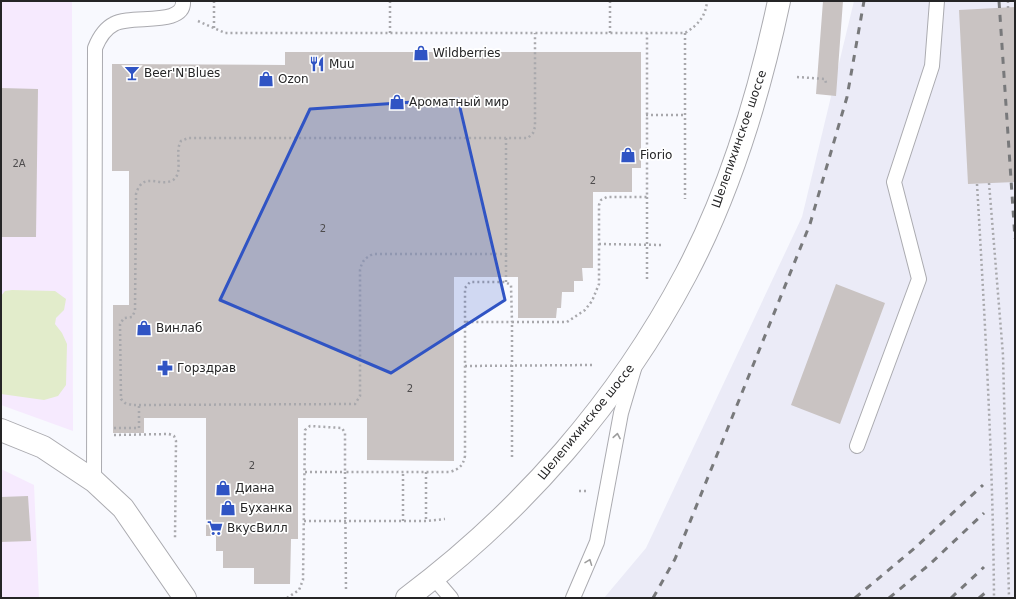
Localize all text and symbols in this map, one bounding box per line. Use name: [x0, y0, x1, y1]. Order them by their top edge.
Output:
shop icon: Wildberries: [412, 44, 430, 62]
place label: Wildberries: [433, 46, 501, 60]
restaurant icon: Muu: [308, 55, 326, 73]
place label: Muu: [329, 57, 355, 71]
bar icon: Beer'N'Blues: [123, 64, 141, 82]
place label: Beer'N'Blues: [144, 66, 220, 80]
street label: Шелепихинское шоссе: [709, 68, 769, 210]
shop icon: Ozon: [257, 70, 275, 88]
place label: Ozon: [278, 72, 309, 86]
shop icon: Ароматный мир: [388, 93, 406, 111]
place label: Ароматный мир: [409, 95, 509, 109]
shop icon: Fiorio: [619, 146, 637, 164]
place label: Fiorio: [640, 148, 672, 162]
house number: 2А: [12, 158, 26, 169]
house number: 2: [590, 175, 596, 186]
house number: 2: [320, 223, 326, 234]
shop icon: Винлаб: [135, 319, 153, 337]
place label: Винлаб: [156, 321, 202, 335]
pharmacy icon: Горздрав: [156, 359, 174, 377]
place label: Горздрав: [177, 361, 236, 375]
street label: Шелепихинское шоссе: [535, 361, 637, 483]
house number: 2: [407, 383, 413, 394]
one-way arrow: [612, 433, 621, 439]
house number: 2: [249, 460, 255, 471]
shop icon: Диана: [214, 479, 232, 497]
place label: Диана: [235, 481, 275, 495]
shop icon: Буханка: [219, 499, 237, 517]
place label: Буханка: [240, 501, 292, 515]
supermarket icon: ВкусВилл: [206, 519, 224, 537]
place label: ВкусВилл: [227, 521, 288, 535]
one-way arrow: [585, 559, 593, 566]

